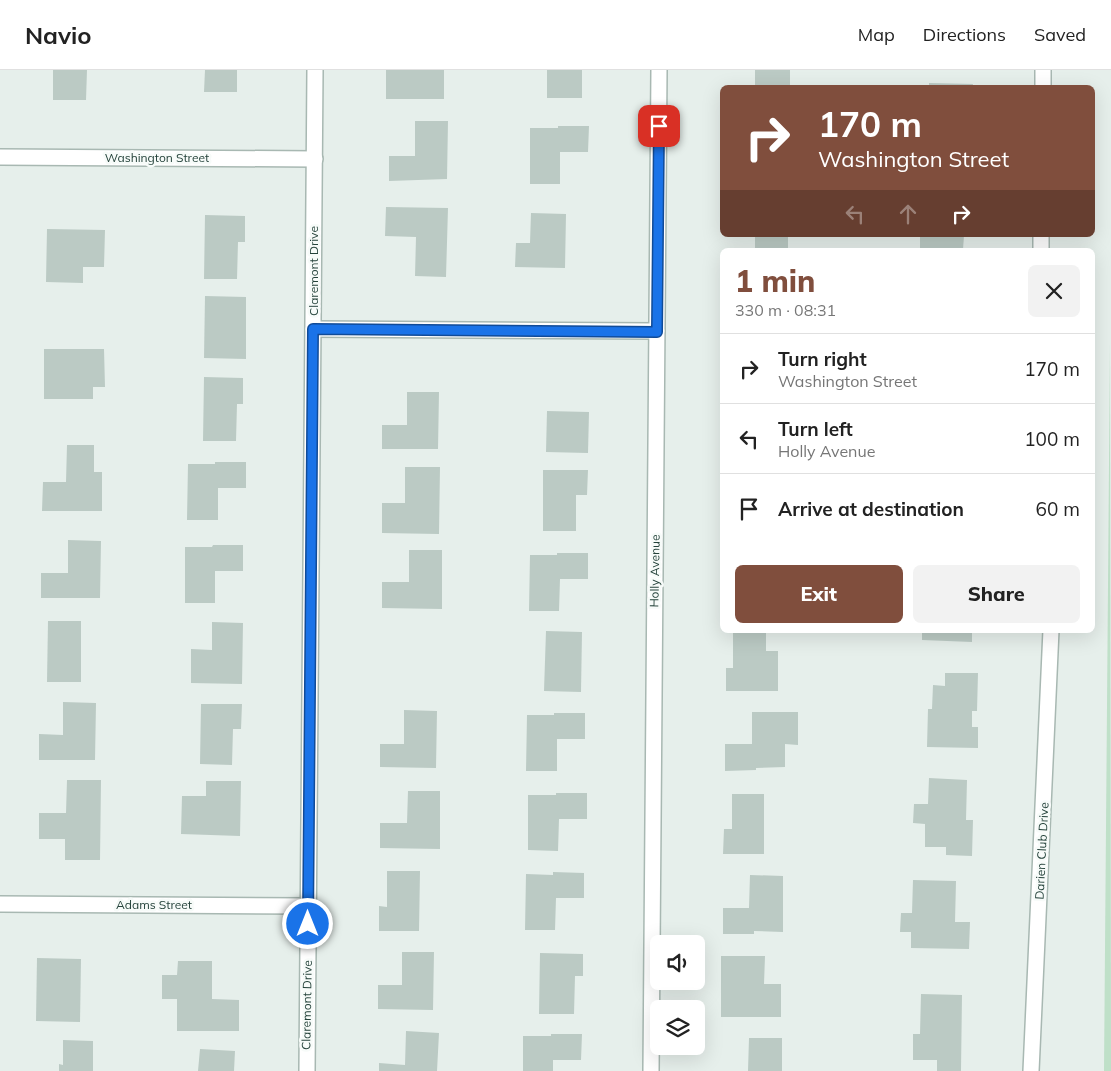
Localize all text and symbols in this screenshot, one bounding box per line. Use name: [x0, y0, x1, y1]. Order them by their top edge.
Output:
text: Navio: [25, 20, 91, 50]
text: Map: [858, 23, 895, 46]
text: Directions: [923, 23, 1006, 46]
text: Saved: [1034, 23, 1086, 46]
text: 170 m: [818, 102, 922, 146]
pin: [638, 105, 680, 147]
icon: right: [735, 105, 800, 170]
icon: arrive: [645, 112, 673, 140]
text: Washington Street: [818, 145, 1009, 173]
street label: Washington Street: [105, 150, 209, 165]
icon: left: [841, 200, 869, 228]
icon: ahead: [894, 200, 922, 228]
icon: right: [947, 200, 975, 228]
street label: Claremont Drive: [306, 226, 321, 316]
text: 1 min: [735, 262, 815, 300]
button: close: [1028, 265, 1080, 317]
text: 330 m · 08:31: [735, 300, 836, 320]
text: Turn right: [778, 347, 867, 371]
icon: right: [735, 355, 763, 383]
text: 170 m: [1024, 357, 1080, 381]
text: Washington Street: [778, 371, 917, 391]
text: Turn left: [778, 417, 853, 441]
icon: left: [735, 425, 763, 453]
text: 100 m: [1024, 427, 1080, 451]
text: Holly Avenue: [778, 441, 875, 461]
icon: arrive: [735, 495, 763, 523]
text: Arrive at destination: [778, 497, 964, 521]
text: 60 m: [1036, 497, 1080, 521]
street label: Holly Avenue: [646, 534, 663, 608]
button: Exit: [735, 565, 903, 623]
button: Share: [913, 565, 1080, 623]
street label: Darien Club Drive: [1031, 802, 1052, 900]
street label: Adams Street: [116, 897, 192, 912]
position arrow: [281, 897, 333, 949]
map controls: [650, 935, 705, 1055]
button: sound: [650, 935, 705, 990]
street label: Claremont Drive: [298, 960, 315, 1050]
button: layers: [650, 1000, 705, 1055]

